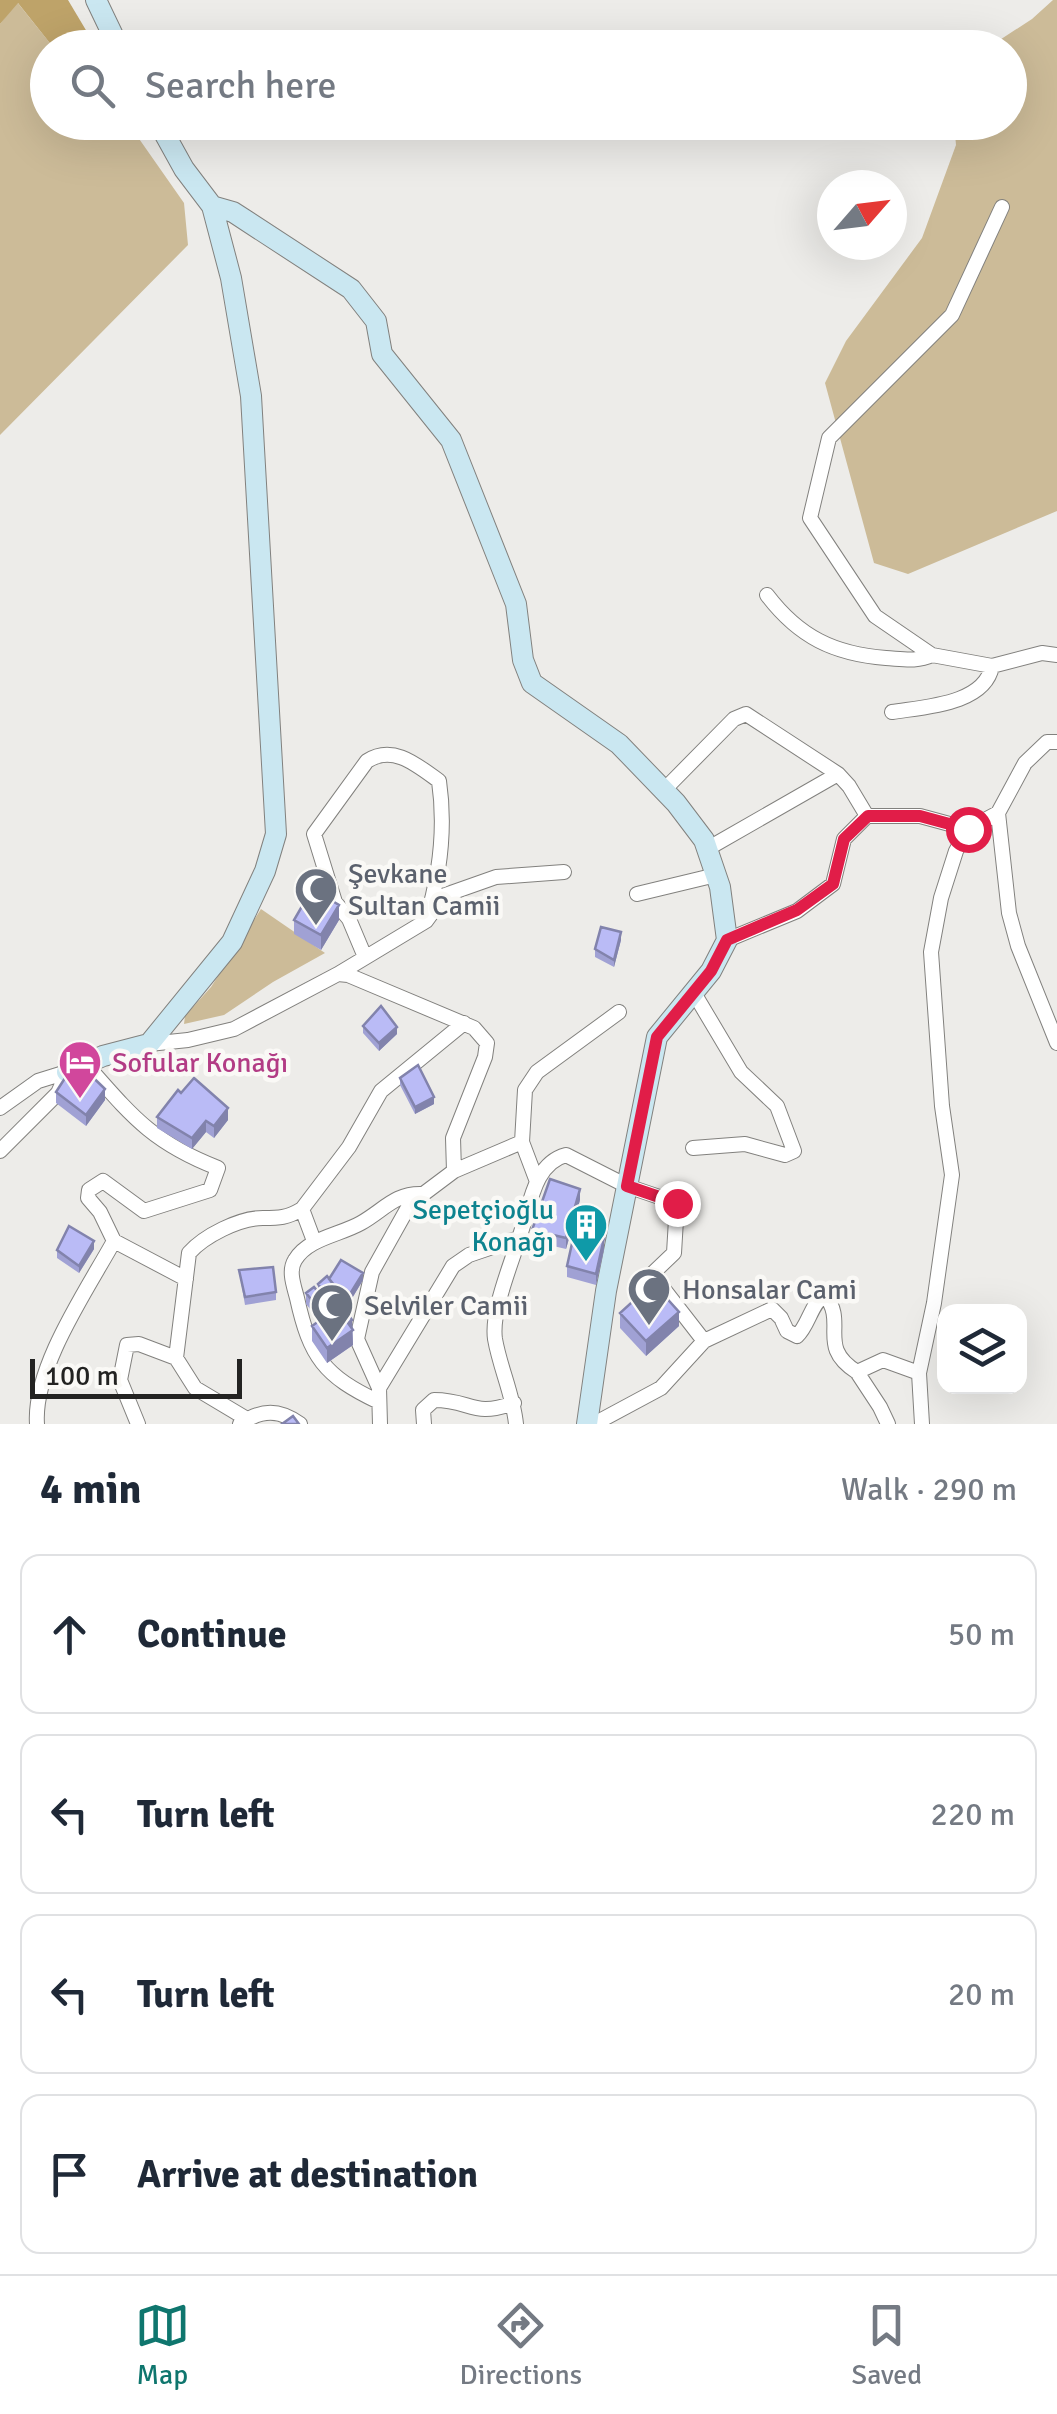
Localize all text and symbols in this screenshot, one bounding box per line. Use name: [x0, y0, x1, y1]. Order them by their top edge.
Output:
search box: [30, 30, 1027, 140]
icon: search: [65, 58, 120, 113]
text: Search here: [145, 62, 337, 109]
north arrow: [817, 170, 907, 260]
route start: [946, 807, 992, 853]
place label: Şevkane Sultan Camii: [348, 857, 500, 923]
mosque icon: Şevkane Sultan Camii: [293, 866, 339, 927]
hotel icon: Sofular Konağı: [57, 1039, 103, 1100]
place label: Sofular Konağı: [112, 1046, 288, 1080]
route end: [655, 1181, 701, 1227]
place label: Sepetçioğlu Konağı: [412, 1193, 554, 1259]
building icon: Sepetçioğlu Konağı: [563, 1202, 609, 1263]
mosque icon: Honsalar Cami: [626, 1266, 672, 1327]
place label: Honsalar Cami: [682, 1273, 857, 1307]
mosque icon: Selviler Camii: [309, 1282, 355, 1343]
place label: Selviler Camii: [364, 1289, 528, 1323]
map controls: [937, 1304, 1027, 1394]
button: layers: [937, 1304, 1027, 1394]
scale bar: [30, 1354, 242, 1398]
text: 100 m: [45, 1359, 119, 1393]
text: 4 min: [40, 1464, 141, 1515]
text: Walk · 290 m: [841, 1470, 1017, 1509]
icon: ahead: [42, 1607, 97, 1662]
text: Continue: [137, 1611, 287, 1658]
text: 50 m: [948, 1615, 1015, 1654]
icon: left: [42, 1787, 97, 1842]
text: Turn left: [137, 1791, 275, 1838]
text: 220 m: [931, 1795, 1015, 1834]
icon: left: [42, 1967, 97, 2022]
text: Turn left: [137, 1971, 275, 2018]
text: 20 m: [948, 1975, 1015, 2014]
icon: arrive: [42, 2147, 97, 2202]
text: Arrive at destination: [137, 2151, 478, 2198]
tab: Map: [135, 2298, 190, 2392]
tab: Directions: [460, 2298, 582, 2392]
tab: Saved: [852, 2298, 922, 2392]

